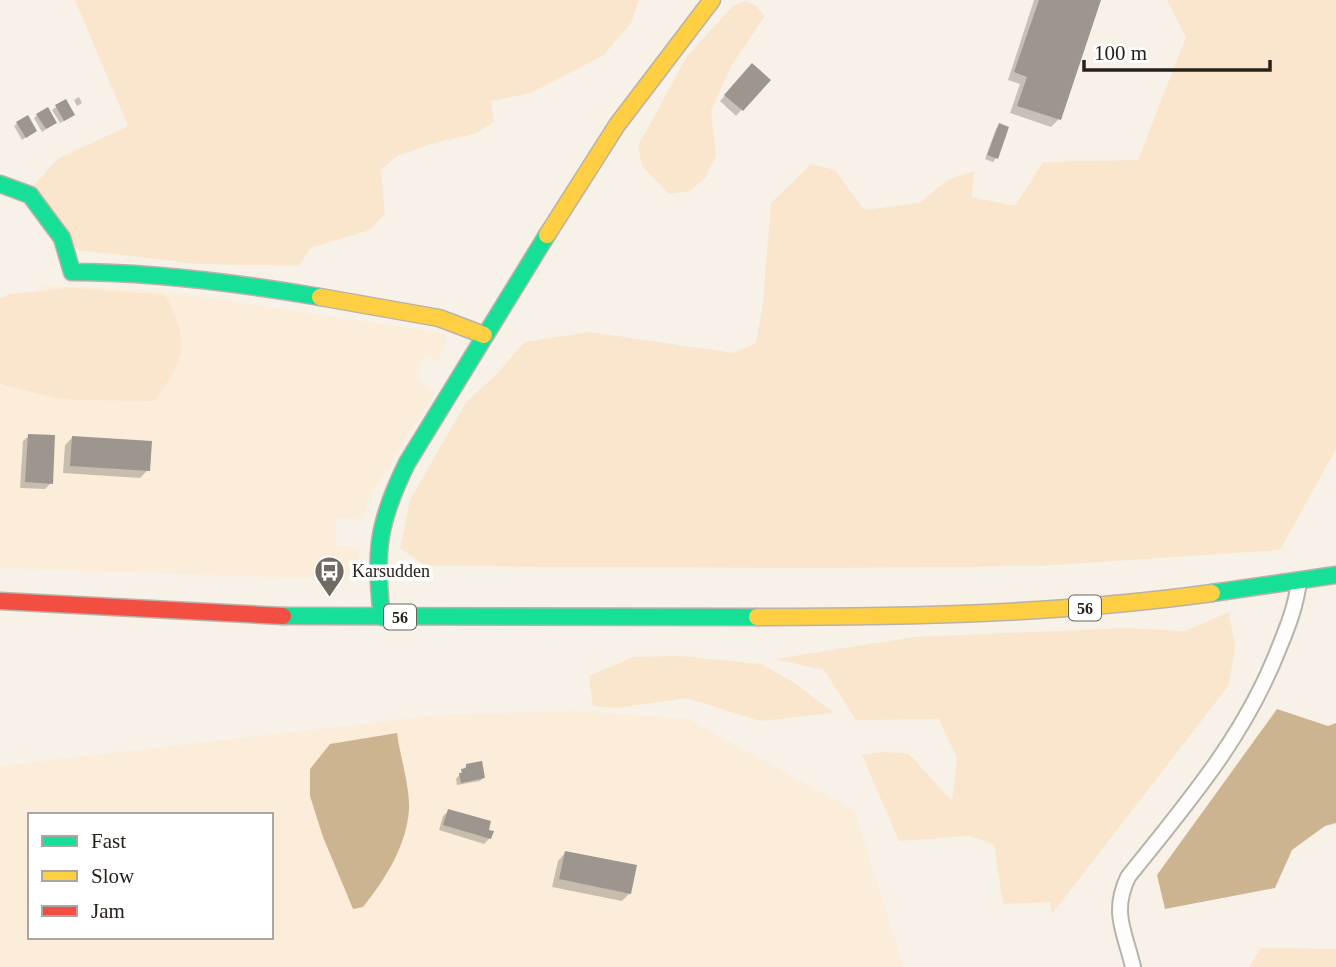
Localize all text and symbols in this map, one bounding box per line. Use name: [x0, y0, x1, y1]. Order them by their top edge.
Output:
scale bar: [1084, 28, 1270, 72]
text: 100 m: [1094, 41, 1147, 65]
bus stop icon: Karsudden: [312, 554, 346, 598]
place label: Karsudden: [352, 561, 430, 581]
road number: 56: [1069, 596, 1101, 621]
road number: 56: [384, 604, 416, 630]
legend: [28, 813, 273, 939]
text: Fast: [91, 829, 126, 853]
text: Slow: [91, 864, 135, 888]
text: Jam: [91, 899, 125, 923]

